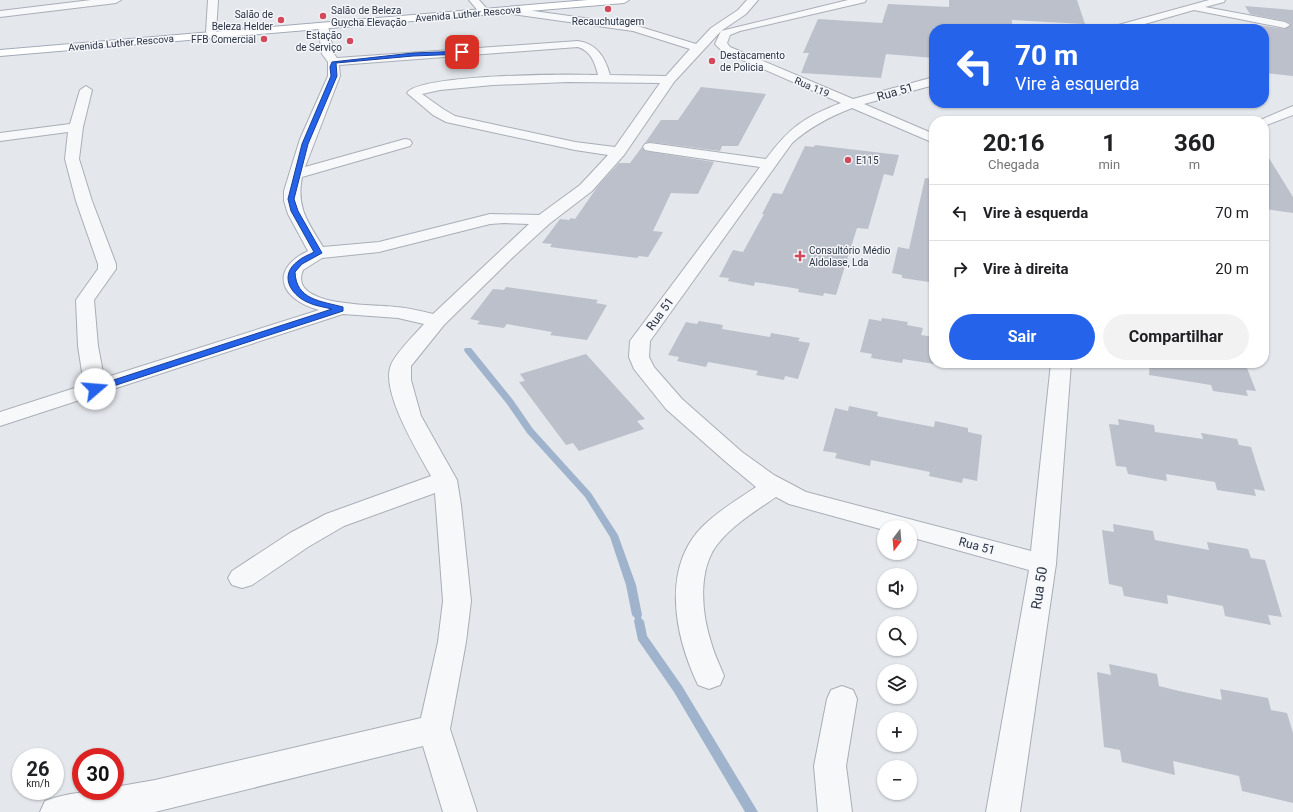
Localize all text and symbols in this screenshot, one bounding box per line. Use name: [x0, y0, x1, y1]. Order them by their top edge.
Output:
street label: Avenida Luther Rescova: [415, 4, 521, 24]
marker: Recauchutagem: [603, 4, 613, 14]
place label: Salão de Beleza Guycha Elevação: [331, 5, 407, 28]
place label: Salão de Beleza Helder: [212, 9, 274, 32]
marker: Salão de Beleza Guycha Elevação: [318, 11, 328, 21]
marker: Salão de Beleza Helder: [276, 15, 286, 25]
place label: Recauchutagem: [572, 16, 644, 27]
place label: Estação de Serviço: [296, 30, 342, 53]
street label: Avenida Luther Rescova: [68, 33, 174, 53]
place label: FFB Comercial: [191, 34, 256, 45]
marker: FFB Comercial: [259, 34, 269, 44]
pin: [445, 35, 479, 69]
marker: Estação de Serviço: [345, 36, 355, 46]
text: 70 m: [1015, 39, 1078, 72]
icon: left: [949, 40, 1001, 92]
icon: arrive: [451, 41, 473, 63]
place label: Destacamento de Policia: [720, 50, 785, 73]
marker: Destacamento de Policia: [707, 56, 717, 66]
text: Vire à esquerda: [1015, 73, 1139, 94]
street label: Rua 119: [793, 75, 831, 99]
street label: Rua 51: [875, 80, 915, 104]
text: 20:16: [983, 129, 1045, 157]
text: 1: [1102, 129, 1116, 157]
text: 360: [1174, 129, 1215, 157]
marker: E115: [843, 155, 853, 165]
place label: E115: [856, 155, 879, 166]
text: Chegada: [988, 157, 1039, 172]
text: min: [1098, 157, 1120, 172]
text: m: [1189, 157, 1200, 172]
icon: left: [949, 202, 971, 224]
text: Vire à esquerda: [983, 204, 1088, 222]
text: 70 m: [1215, 204, 1249, 222]
place label: Consultório Médio Aldolase, Lda: [809, 245, 891, 268]
marker: Consultório Médio Aldolase, Lda: [794, 250, 806, 262]
icon: right: [949, 258, 971, 280]
text: Vire à direita: [983, 260, 1069, 278]
text: 20 m: [1215, 260, 1249, 278]
street label: Rua 51: [643, 295, 677, 333]
button: Sair: [949, 314, 1095, 360]
button: Compartilhar: [1103, 314, 1249, 360]
position arrow: [74, 368, 116, 410]
north arrow: [877, 520, 917, 560]
map controls: [877, 520, 917, 800]
street label: Rua 51: [957, 534, 997, 558]
street label: Rua 50: [1028, 565, 1050, 611]
button: sound: [877, 568, 917, 608]
button: search: [877, 616, 917, 656]
button: layers: [877, 664, 917, 704]
button: +: [877, 712, 917, 752]
speed limit sign: 30: [72, 748, 124, 800]
text: 26: [27, 757, 49, 781]
button: −: [877, 760, 917, 800]
text: km/h: [26, 778, 50, 789]

